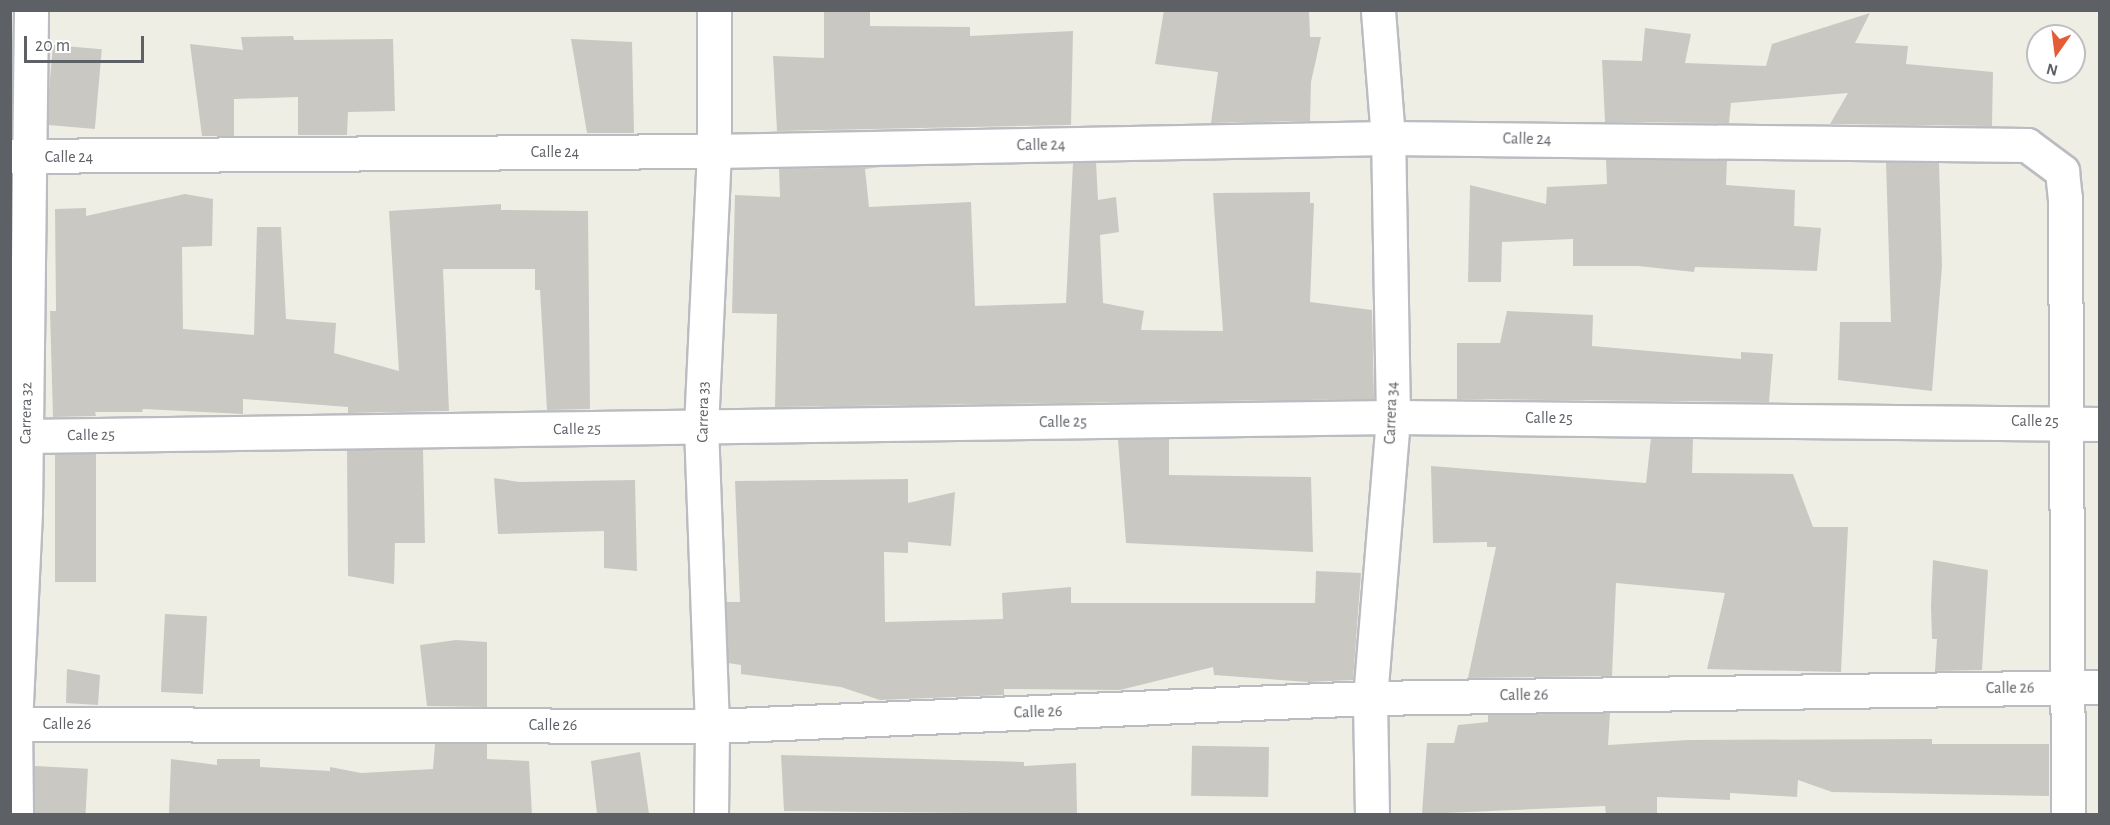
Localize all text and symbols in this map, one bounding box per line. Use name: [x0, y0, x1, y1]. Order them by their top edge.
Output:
scale bar: [27, 24, 147, 62]
north arrow: [2026, 24, 2086, 84]
text: 20 m: [35, 37, 70, 55]
text: N: [2045, 60, 2059, 79]
street label: Calle 24: [1503, 129, 1551, 149]
street label: Calle 24: [1017, 135, 1065, 155]
street label: Calle 24: [531, 142, 579, 162]
street label: Calle 24: [45, 147, 93, 167]
street label: Carrera 33: [693, 381, 713, 443]
street label: Carrera 34: [1380, 381, 1402, 445]
street label: Carrera 32: [16, 382, 36, 444]
street label: Calle 25: [1525, 408, 1573, 428]
street label: Calle 25: [2011, 411, 2059, 431]
street label: Calle 25: [1039, 412, 1087, 432]
street label: Calle 25: [553, 419, 601, 439]
street label: Calle 25: [67, 425, 115, 445]
street label: Calle 26: [1986, 678, 2034, 698]
street label: Calle 26: [1500, 685, 1548, 705]
street label: Calle 26: [1013, 702, 1063, 722]
street label: Calle 26: [43, 714, 91, 734]
street label: Calle 26: [529, 715, 577, 735]

